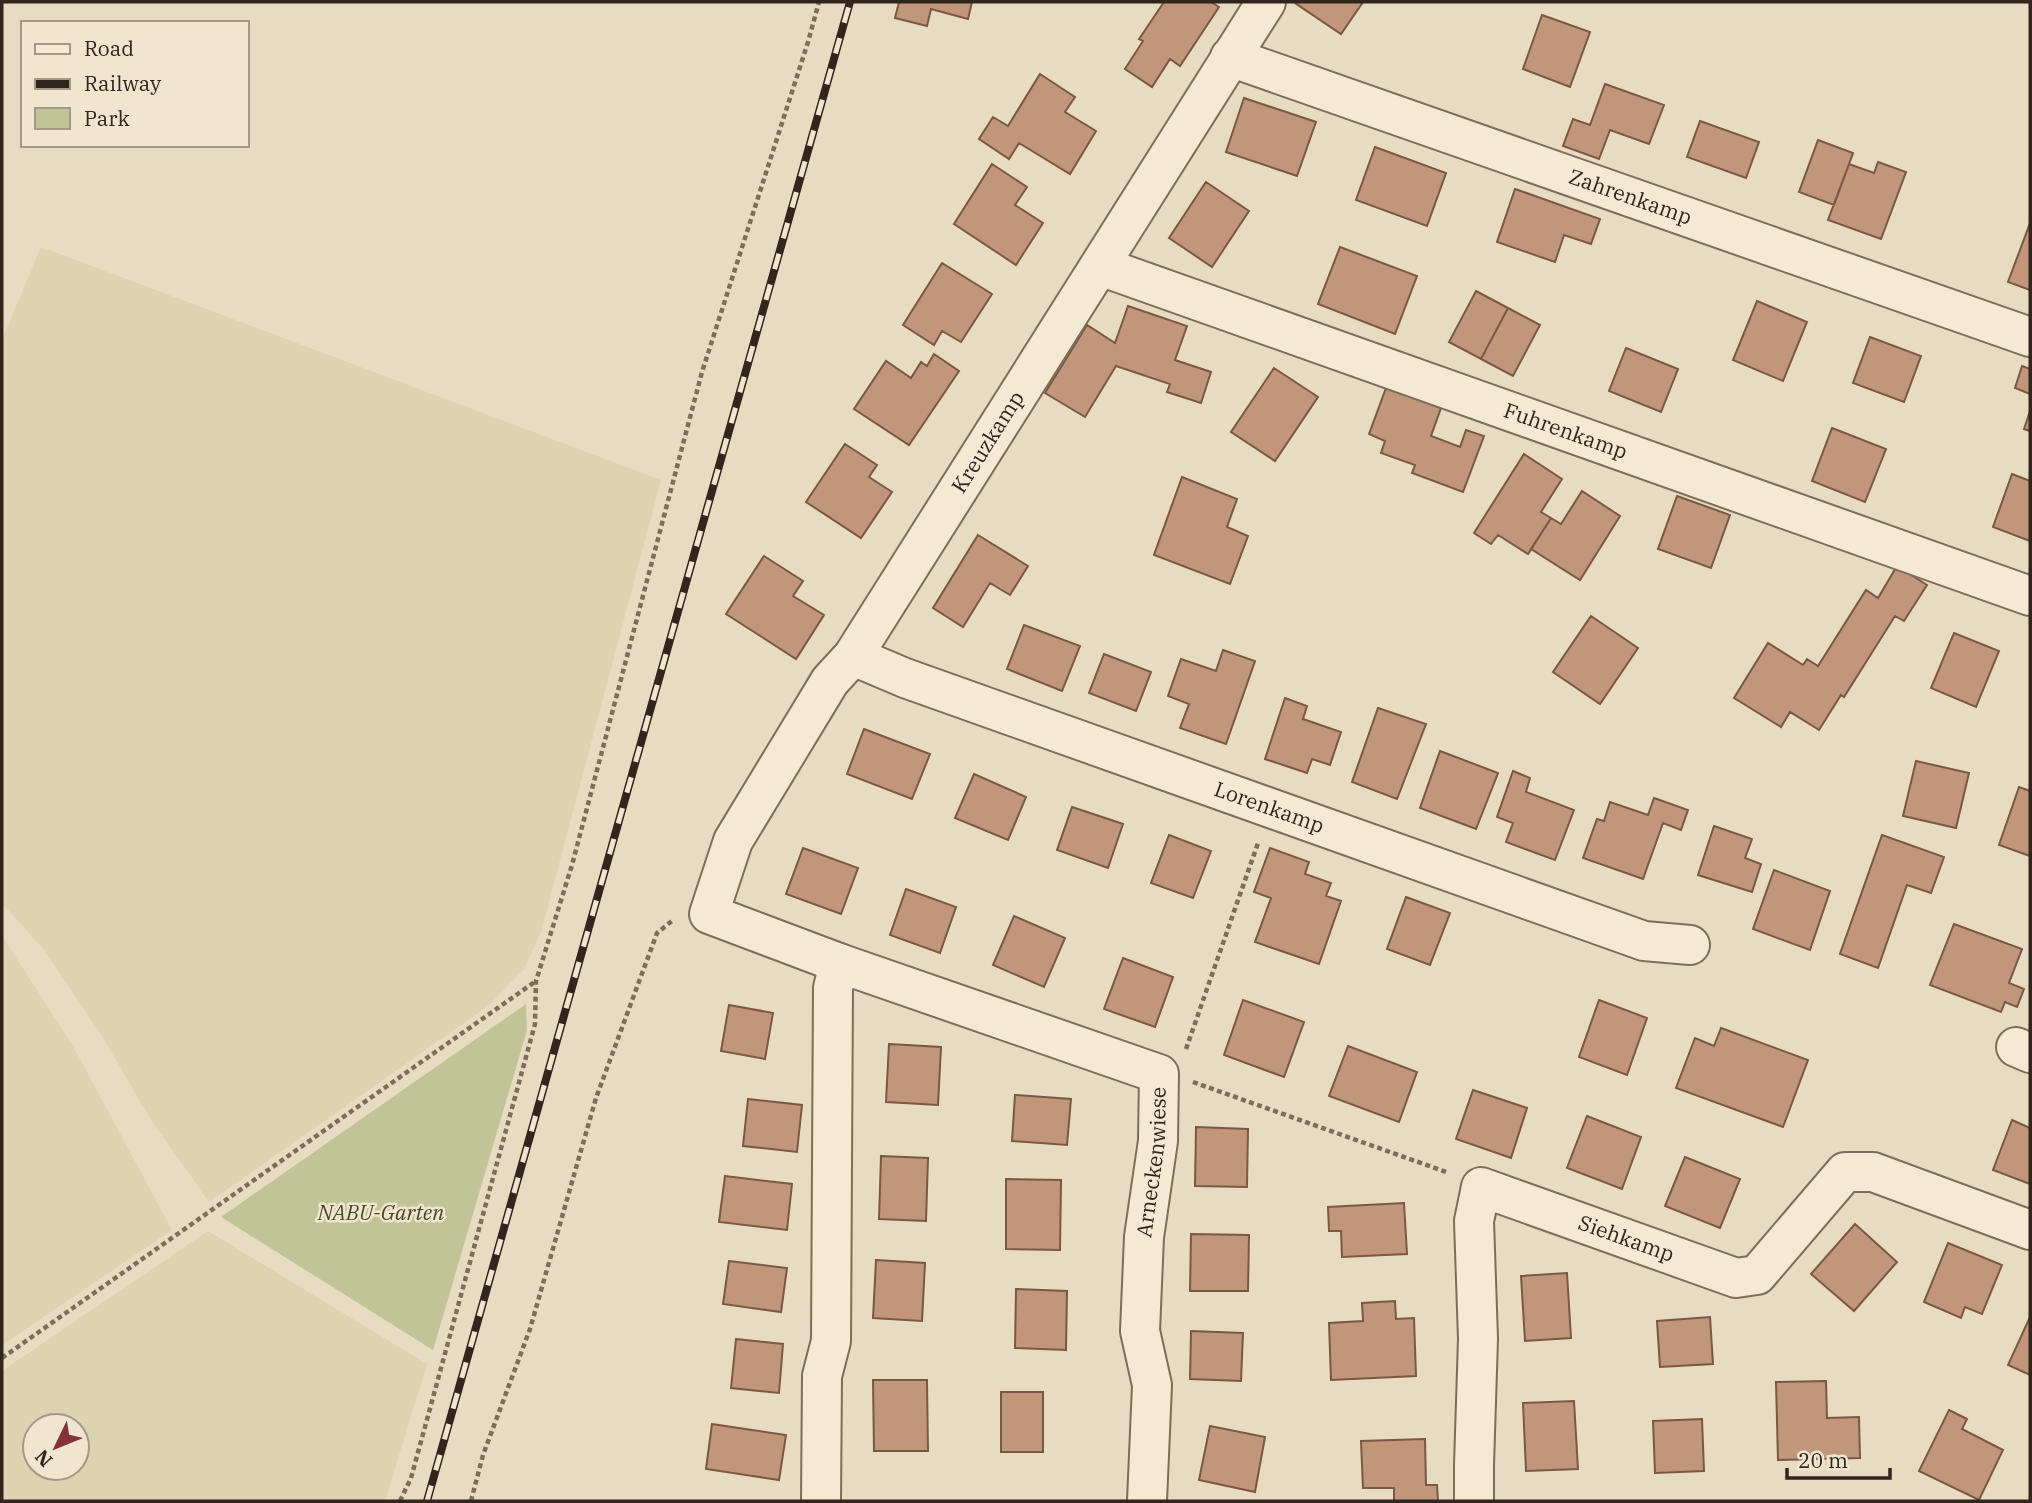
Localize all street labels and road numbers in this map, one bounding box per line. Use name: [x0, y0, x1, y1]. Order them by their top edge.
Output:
street label: Zahrenkamp: [1565, 162, 1696, 231]
street label: Kreuzkamp: [945, 385, 1030, 498]
street label: Fuhrenkamp: [1500, 395, 1632, 465]
street label: Lorenkamp: [1211, 774, 1328, 839]
street label: Arneckenwiese: [1129, 1087, 1172, 1239]
street label: Siehkamp: [1575, 1208, 1678, 1268]

